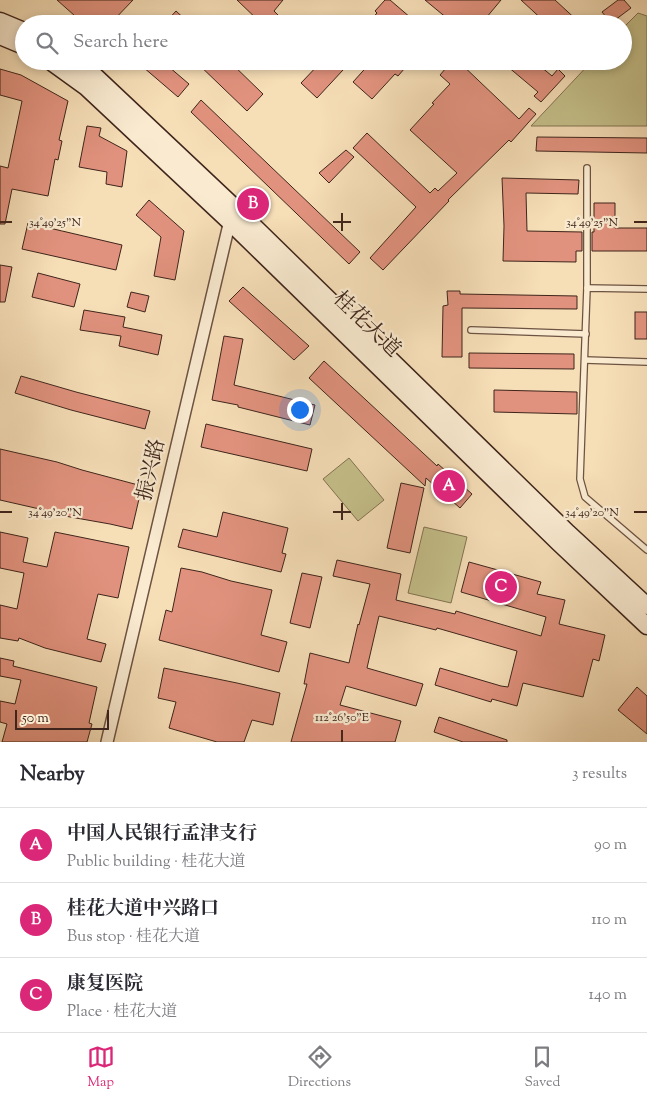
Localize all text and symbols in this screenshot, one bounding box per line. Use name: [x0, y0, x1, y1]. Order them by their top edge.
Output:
search box: [15, 15, 632, 70]
icon: search: [33, 29, 61, 57]
text: Search here: [73, 29, 168, 56]
pin: B: [237, 185, 269, 223]
text: 34°49'25"N: [29, 214, 81, 232]
text: 34°49'25"N: [566, 214, 618, 232]
street label: 桂花大道: [325, 285, 407, 365]
your location: [287, 397, 313, 423]
street label: 振兴路: [130, 436, 174, 504]
pin: A: [433, 467, 465, 505]
text: 34°49'20"N: [28, 504, 82, 522]
text: 34°49'20"N: [565, 504, 619, 522]
pin: C: [485, 568, 517, 606]
scale bar: [15, 707, 109, 730]
text: 50 m: [22, 709, 49, 729]
text: 112°26'50"E: [315, 709, 370, 727]
text: Nearby: [20, 760, 85, 790]
text: 3 results: [572, 763, 627, 786]
text: 中国人民银行孟津支行: [67, 821, 257, 848]
text: A: [30, 834, 43, 857]
text: 90 m: [594, 834, 627, 857]
text: Public building · 桂花大道: [67, 851, 245, 874]
text: 桂花大道中兴路口: [67, 896, 219, 923]
text: B: [31, 909, 41, 932]
text: 110 m: [591, 909, 627, 932]
text: Bus stop · 桂花大道: [67, 926, 200, 949]
text: 康复医院: [67, 971, 143, 998]
text: C: [30, 984, 42, 1007]
text: 140 m: [589, 984, 627, 1007]
text: Place · 桂花大道: [67, 1001, 177, 1024]
tab: Map: [87, 1043, 115, 1093]
tab: Directions: [288, 1043, 351, 1093]
tab: Saved: [524, 1043, 560, 1093]

